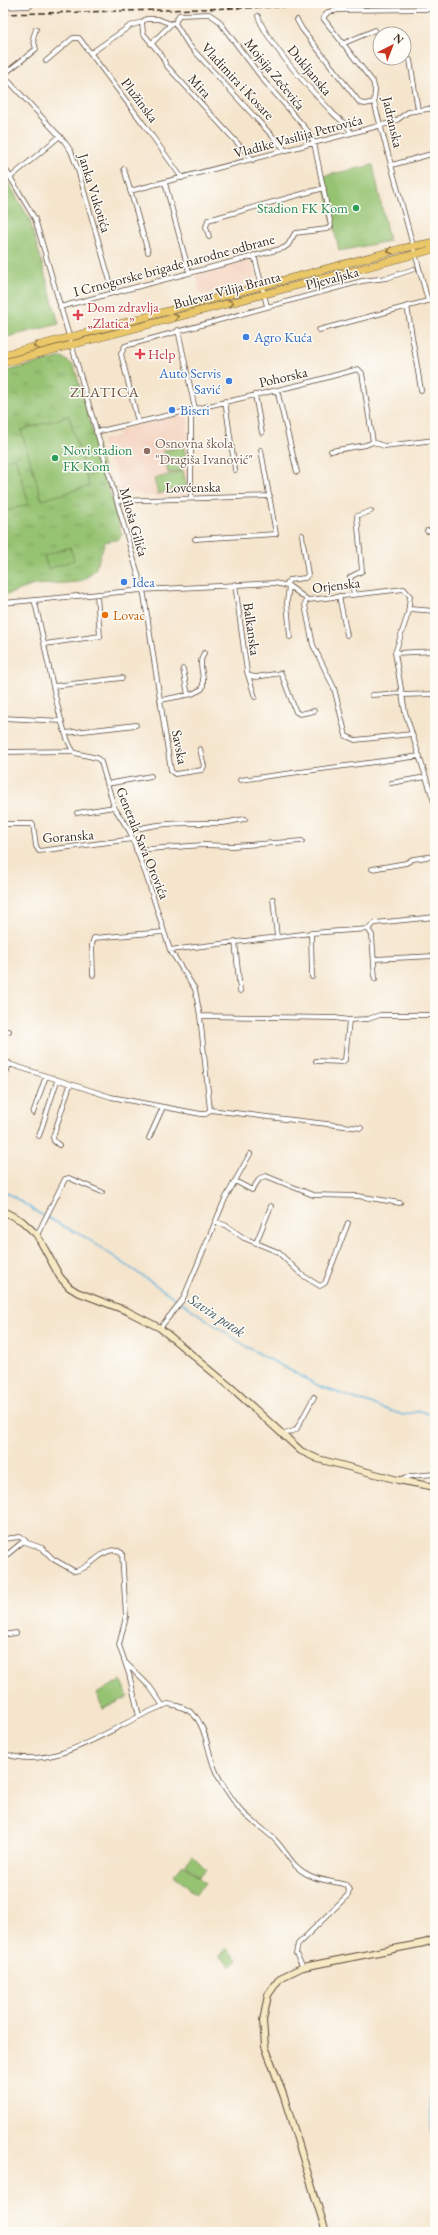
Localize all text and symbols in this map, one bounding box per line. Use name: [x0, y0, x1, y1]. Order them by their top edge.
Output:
north arrow: [372, 26, 412, 66]
text: N: [391, 30, 407, 47]
street label: Mojsija Zečevića: [241, 34, 310, 114]
street label: Vladimira i Kosare: [198, 39, 279, 124]
street label: Dukljanska: [284, 41, 337, 99]
street label: Mira: [184, 70, 216, 102]
street label: Plužinska: [117, 74, 163, 126]
street label: Jadranska: [378, 94, 408, 150]
street label: Vladike Vasilija Petrovića: [232, 110, 365, 162]
street label: Janka Vukotića: [74, 150, 116, 235]
place label: Stadion FK Kom: [257, 199, 348, 217]
marker: Stadion FK Kom: [351, 203, 361, 213]
street label: I Crnogorske brigade narodne odbrane: [71, 229, 277, 301]
one-way arrow: [387, 247, 394, 255]
street label: Pljevaljska: [303, 262, 361, 294]
street label: Bulevar Vilija Branta: [171, 267, 283, 313]
place label: Dom zdravlja „Zlatica”: [87, 298, 159, 332]
one-way arrow: [228, 299, 234, 307]
marker: Dom zdravlja „Zlatica”: [72, 309, 84, 321]
one-way arrow: [172, 313, 179, 322]
place label: Agro Kuća: [253, 328, 313, 346]
marker: Agro Kuća: [241, 332, 251, 342]
one-way arrow: [33, 341, 40, 350]
place label: Help: [148, 345, 175, 363]
marker: Help: [135, 349, 145, 359]
street label: Pohorska: [257, 363, 309, 391]
place label: Auto Servis Savić: [158, 364, 221, 398]
marker: Auto Servis Savić: [224, 376, 234, 386]
district label: ZLATICA: [70, 382, 140, 401]
place label: Biseri: [180, 401, 210, 419]
marker: Biseri: [167, 405, 177, 415]
place label: Osnovna škola "Dragiša Ivanović": [155, 434, 253, 468]
place label: Novi stadion FK Kom: [63, 441, 133, 475]
marker: Osnovna škola "Dragiša Ivanović": [142, 446, 152, 456]
marker: Novi stadion FK Kom: [50, 453, 60, 463]
street label: Lovćenska: [165, 478, 221, 496]
street label: Miloša Gilića: [116, 486, 153, 559]
place label: Idea: [132, 573, 155, 591]
street label: Orjenska: [311, 573, 361, 597]
marker: Idea: [119, 577, 129, 587]
street label: Balkanska: [239, 601, 265, 657]
place label: Lovac: [113, 606, 145, 624]
marker: Lovac: [100, 610, 110, 620]
street label: Savska: [168, 728, 192, 766]
street label: Generala Sava Orovića: [112, 784, 174, 902]
street label: Goranska: [42, 825, 95, 847]
water label: Savin potok: [184, 1289, 249, 1341]

